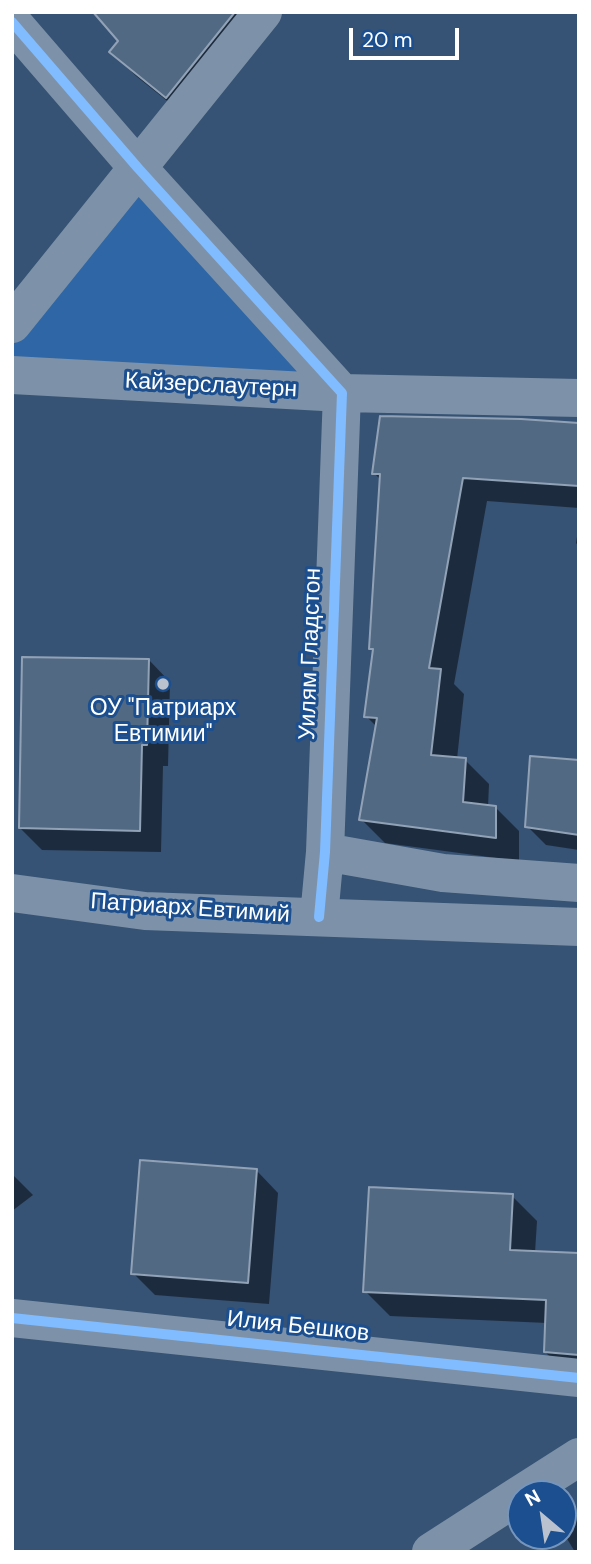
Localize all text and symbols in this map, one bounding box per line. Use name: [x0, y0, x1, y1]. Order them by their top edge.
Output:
scale bar: [353, 14, 463, 58]
text: 20 m: [362, 26, 413, 54]
street label: Кайзерслаутерн: [124, 368, 298, 404]
street label: Уилям Гладстон: [294, 567, 328, 741]
marker: ОУ "Патриарх Евтимии": [155, 676, 171, 692]
place label: ОУ "Патриарх Евтимии": [90, 695, 236, 749]
street label: Патриарх Евтимий: [89, 888, 291, 930]
street label: Илия Бешков: [225, 1306, 371, 1348]
north arrow: [507, 1480, 577, 1550]
text: N: [520, 1484, 545, 1512]

